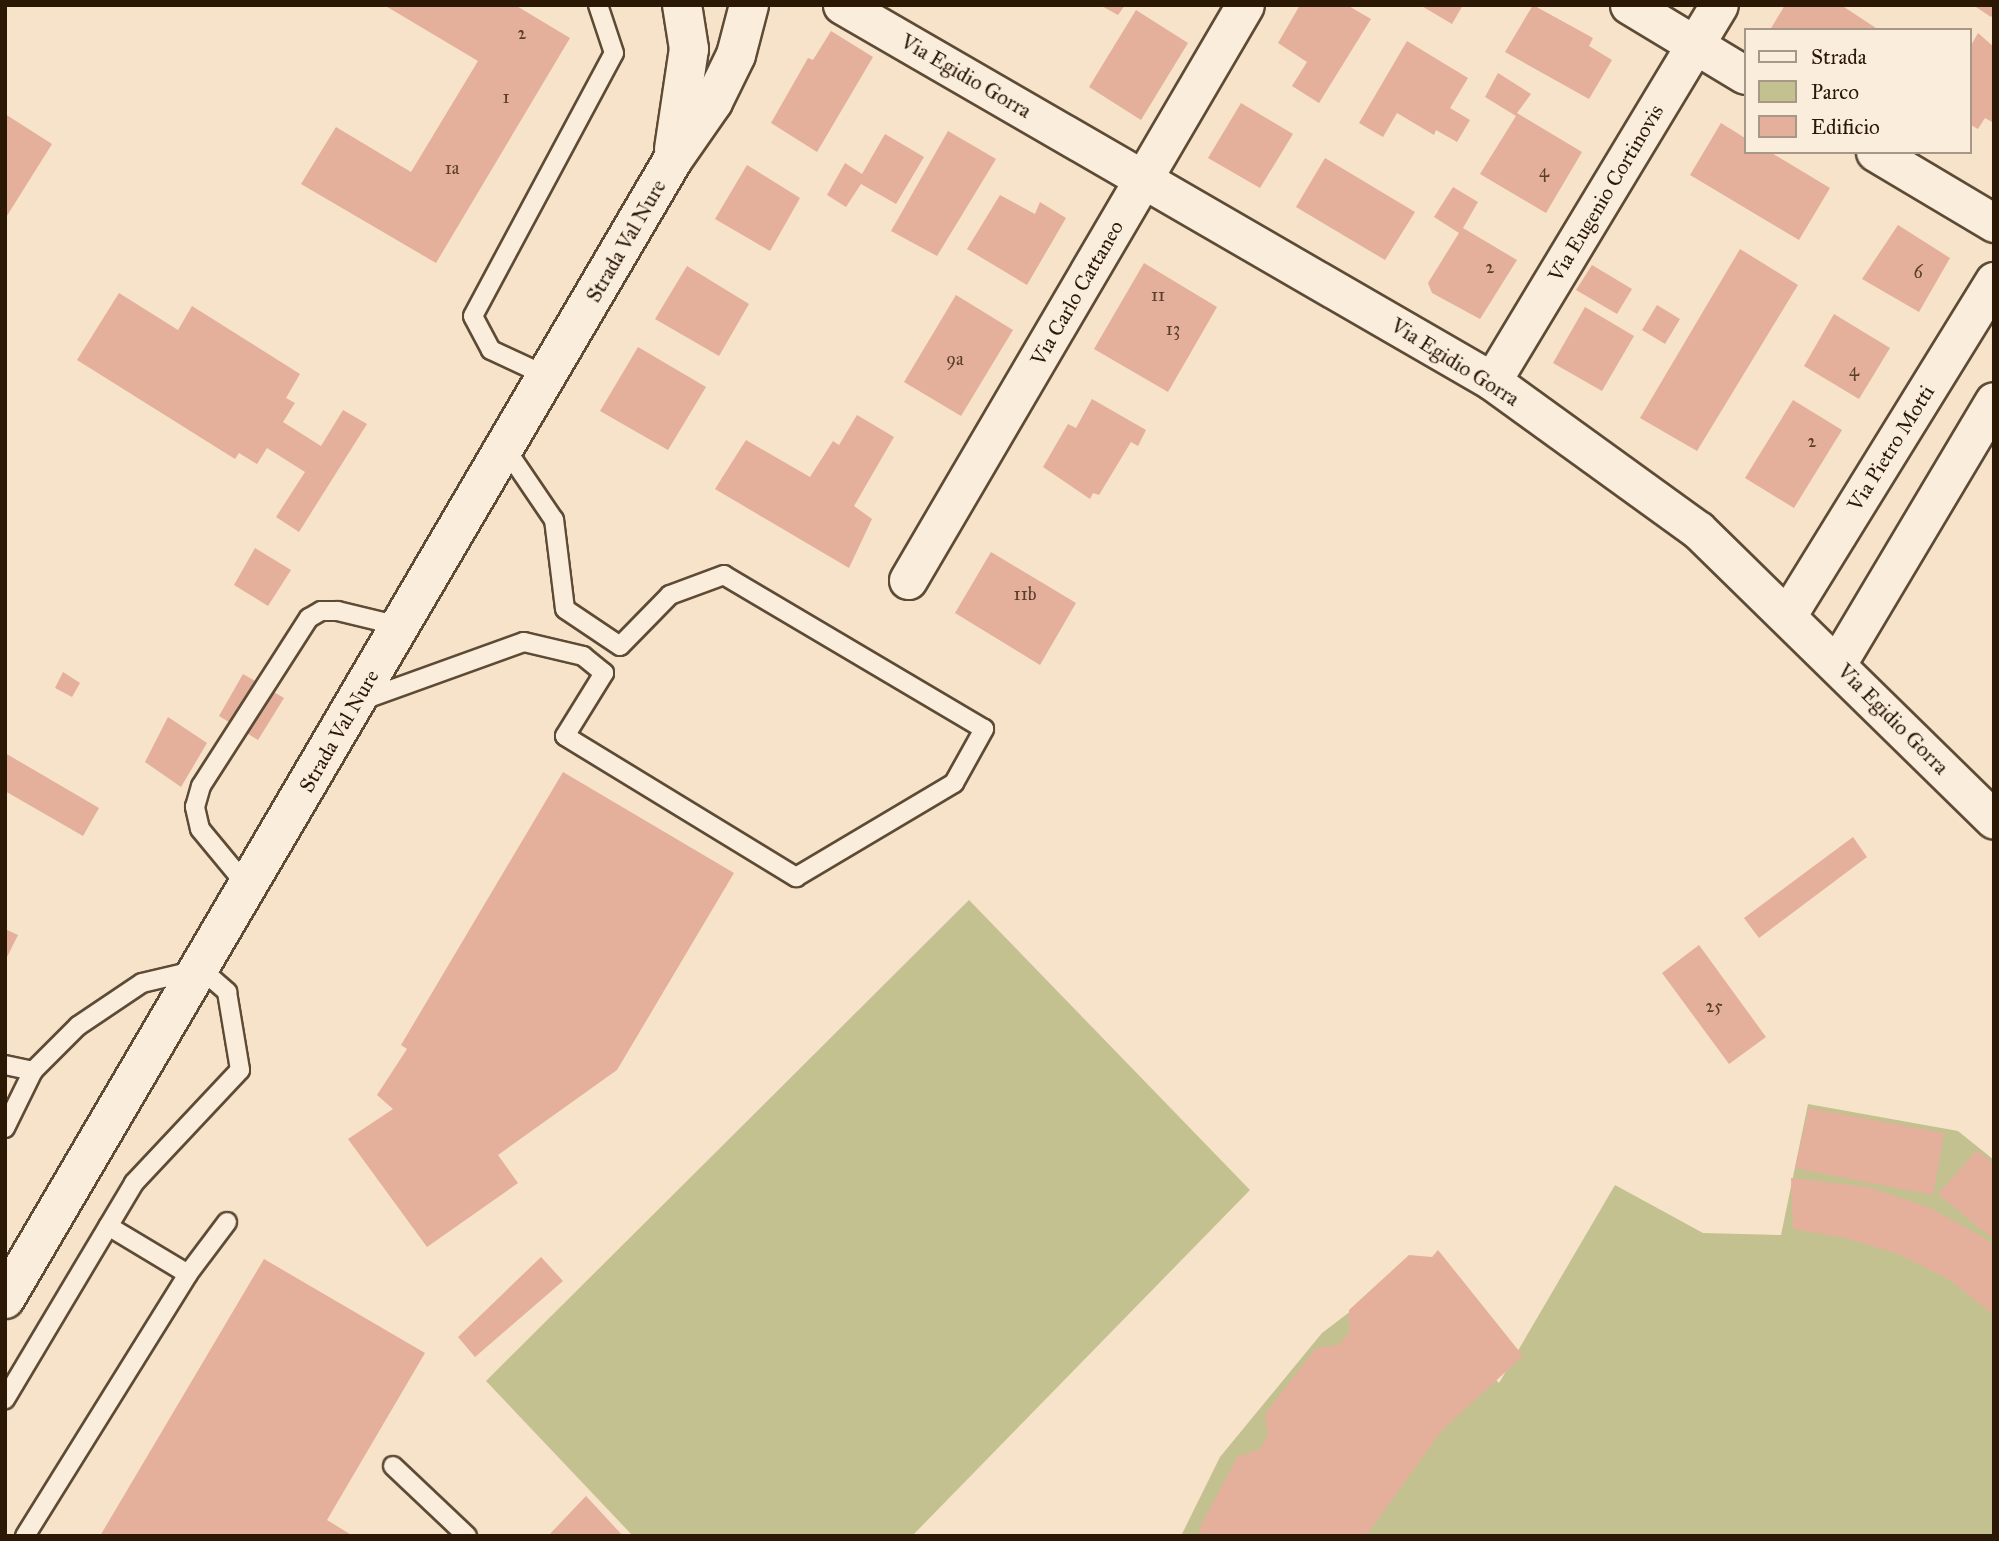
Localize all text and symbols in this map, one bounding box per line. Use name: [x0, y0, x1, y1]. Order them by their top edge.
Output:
house number: 2: [518, 22, 526, 44]
street label: Via Egidio Gorra: [896, 28, 1036, 124]
legend: [1744, 28, 1971, 154]
text: Strada: [1811, 44, 1867, 70]
text: Parco: [1811, 79, 1859, 105]
house number: 1: [502, 86, 510, 108]
street label: Via Eugenio Cortinovis: [1543, 100, 1669, 286]
text: Edificio: [1811, 114, 1880, 140]
house number: 1a: [445, 157, 459, 179]
house number: 4: [1539, 160, 1549, 182]
street label: Strada Val Nure: [581, 175, 671, 307]
street label: Via Carlo Cattaneo: [1025, 216, 1129, 370]
house number: 2: [1486, 256, 1494, 278]
house number: 6: [1913, 261, 1923, 283]
house number: 11: [1151, 284, 1165, 306]
street label: Via Egidio Gorra: [1386, 313, 1524, 411]
house number: 13: [1166, 318, 1180, 340]
house number: 9a: [946, 348, 964, 370]
house number: 4: [1849, 359, 1859, 381]
street label: Via Pietro Motti: [1842, 381, 1940, 515]
house number: 2: [1808, 430, 1816, 452]
house number: 11b: [1014, 583, 1036, 605]
street label: Via Egidio Gorra: [1832, 658, 1954, 780]
street label: Strada Val Nure: [294, 665, 384, 797]
house number: 25: [1705, 995, 1723, 1017]

